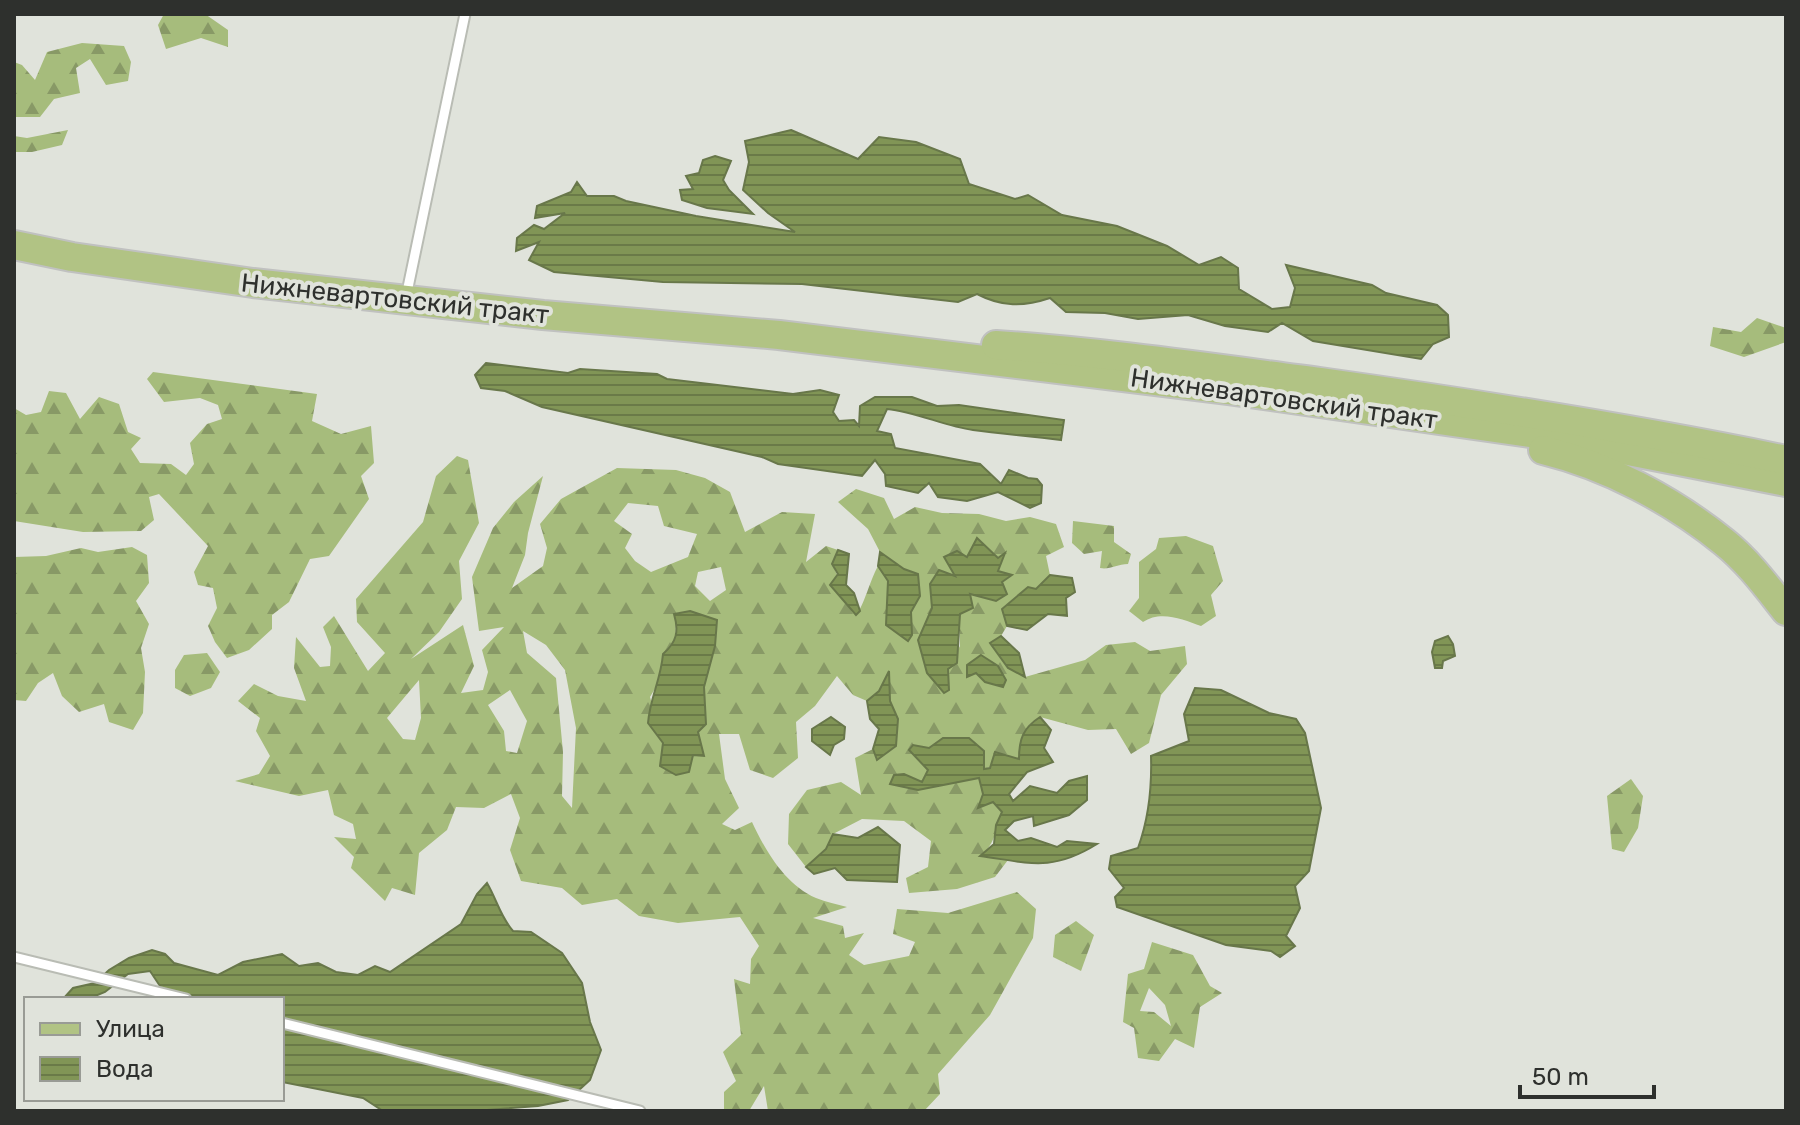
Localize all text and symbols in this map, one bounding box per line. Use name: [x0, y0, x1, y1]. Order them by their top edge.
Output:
street label: Нижневартовский тракт: [239, 267, 551, 331]
street label: Нижневартовский тракт: [1129, 362, 1439, 436]
legend: [24, 997, 284, 1101]
text: Улица: [96, 1015, 165, 1043]
scale bar: [1520, 1049, 1654, 1099]
text: Вода: [96, 1055, 153, 1083]
text: 50 m: [1532, 1063, 1589, 1091]

